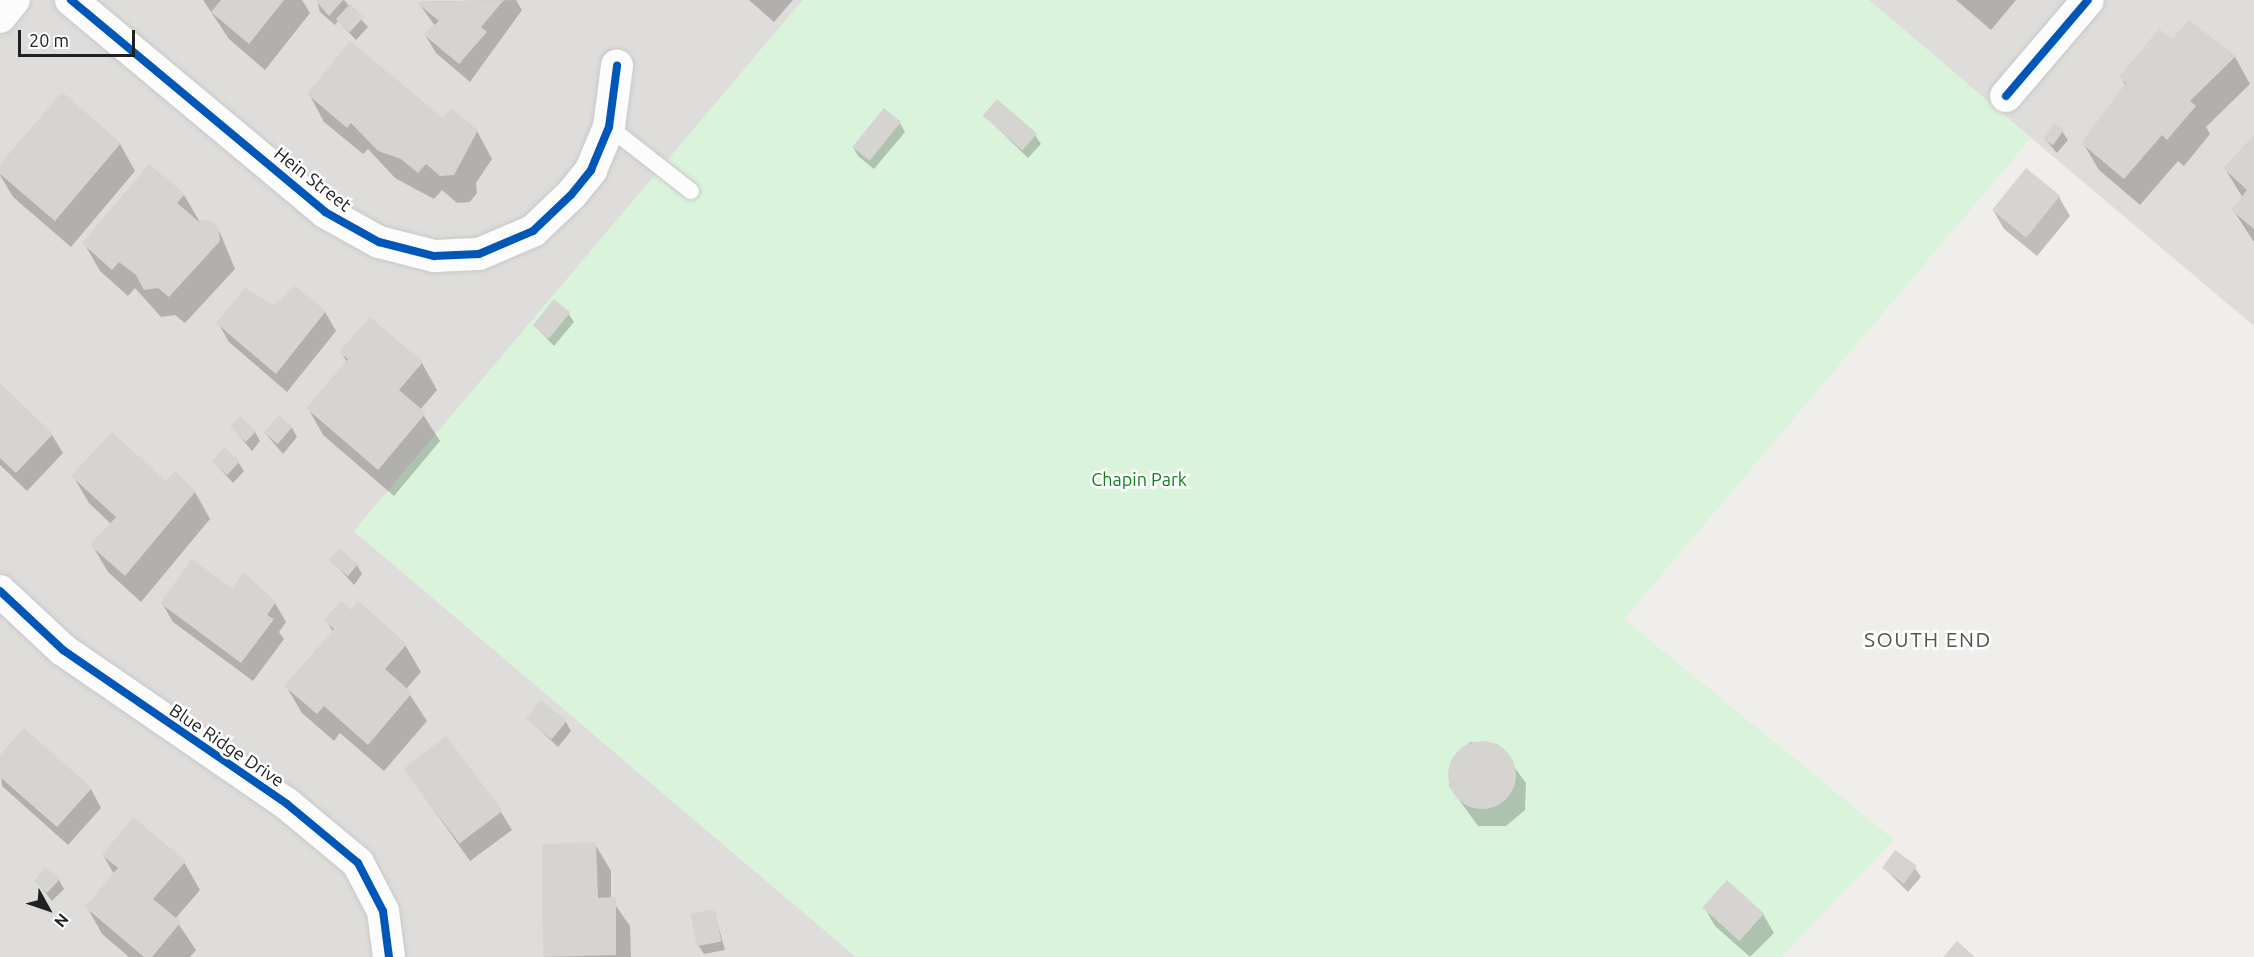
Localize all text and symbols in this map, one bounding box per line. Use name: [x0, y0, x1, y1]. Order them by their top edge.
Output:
scale bar: [21, 18, 138, 56]
text: 20 m: [29, 30, 69, 50]
street label: Hein Street: [270, 142, 356, 216]
park label: Chapin Park: [1091, 468, 1187, 490]
district label: SOUTH END: [1864, 626, 1992, 652]
street label: Blue Ridge Drive: [166, 699, 288, 791]
north arrow: [18, 879, 78, 939]
text: N: [51, 910, 73, 931]

